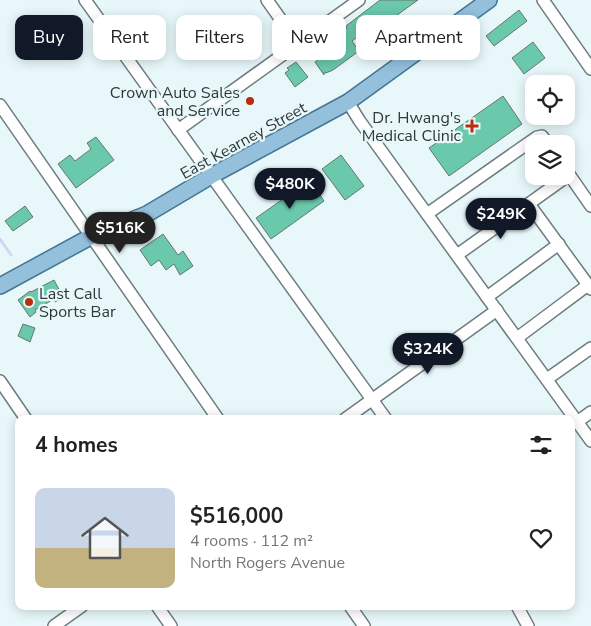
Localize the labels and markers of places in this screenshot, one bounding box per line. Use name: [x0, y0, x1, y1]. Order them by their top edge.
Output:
place label: Crown Auto Sales and Service: [110, 82, 240, 122]
marker: Crown Auto Sales and Service: [244, 95, 256, 107]
place label: Dr. Hwang's Medical Clinic: [362, 107, 462, 147]
marker: Dr. Hwang's Medical Clinic: [465, 119, 479, 133]
pin: $480K: [255, 168, 325, 210]
pin: $249K: [466, 198, 536, 240]
pin: $516K: [85, 212, 155, 254]
place label: Last Call Sports Bar: [39, 283, 116, 323]
marker: Last Call Sports Bar: [23, 296, 35, 308]
pin: $324K: [393, 332, 463, 375]

